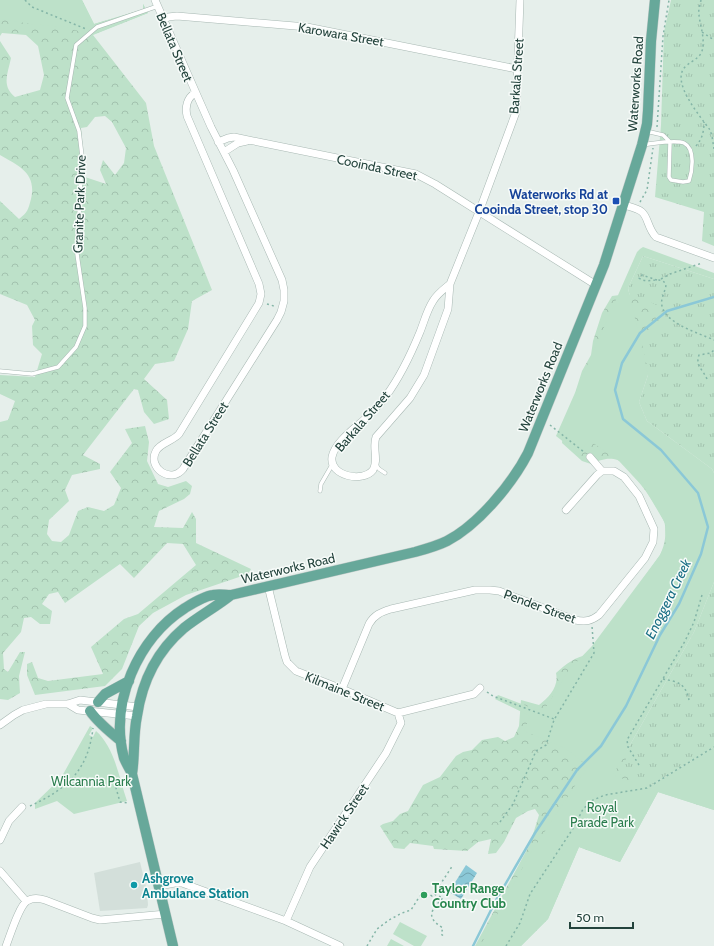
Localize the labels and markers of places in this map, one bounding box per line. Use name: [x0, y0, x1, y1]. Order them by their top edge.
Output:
place label: Waterworks Rd at Cooinda Street, stop 30: [475, 186, 609, 217]
marker: Waterworks Rd at Cooinda Street, stop 30: [611, 196, 621, 206]
place label: Ashgrove Ambulance Station: [142, 870, 249, 901]
marker: Ashgrove Ambulance Station: [129, 880, 139, 890]
place label: Taylor Range Country Club: [432, 880, 507, 911]
marker: Taylor Range Country Club: [419, 890, 429, 900]

